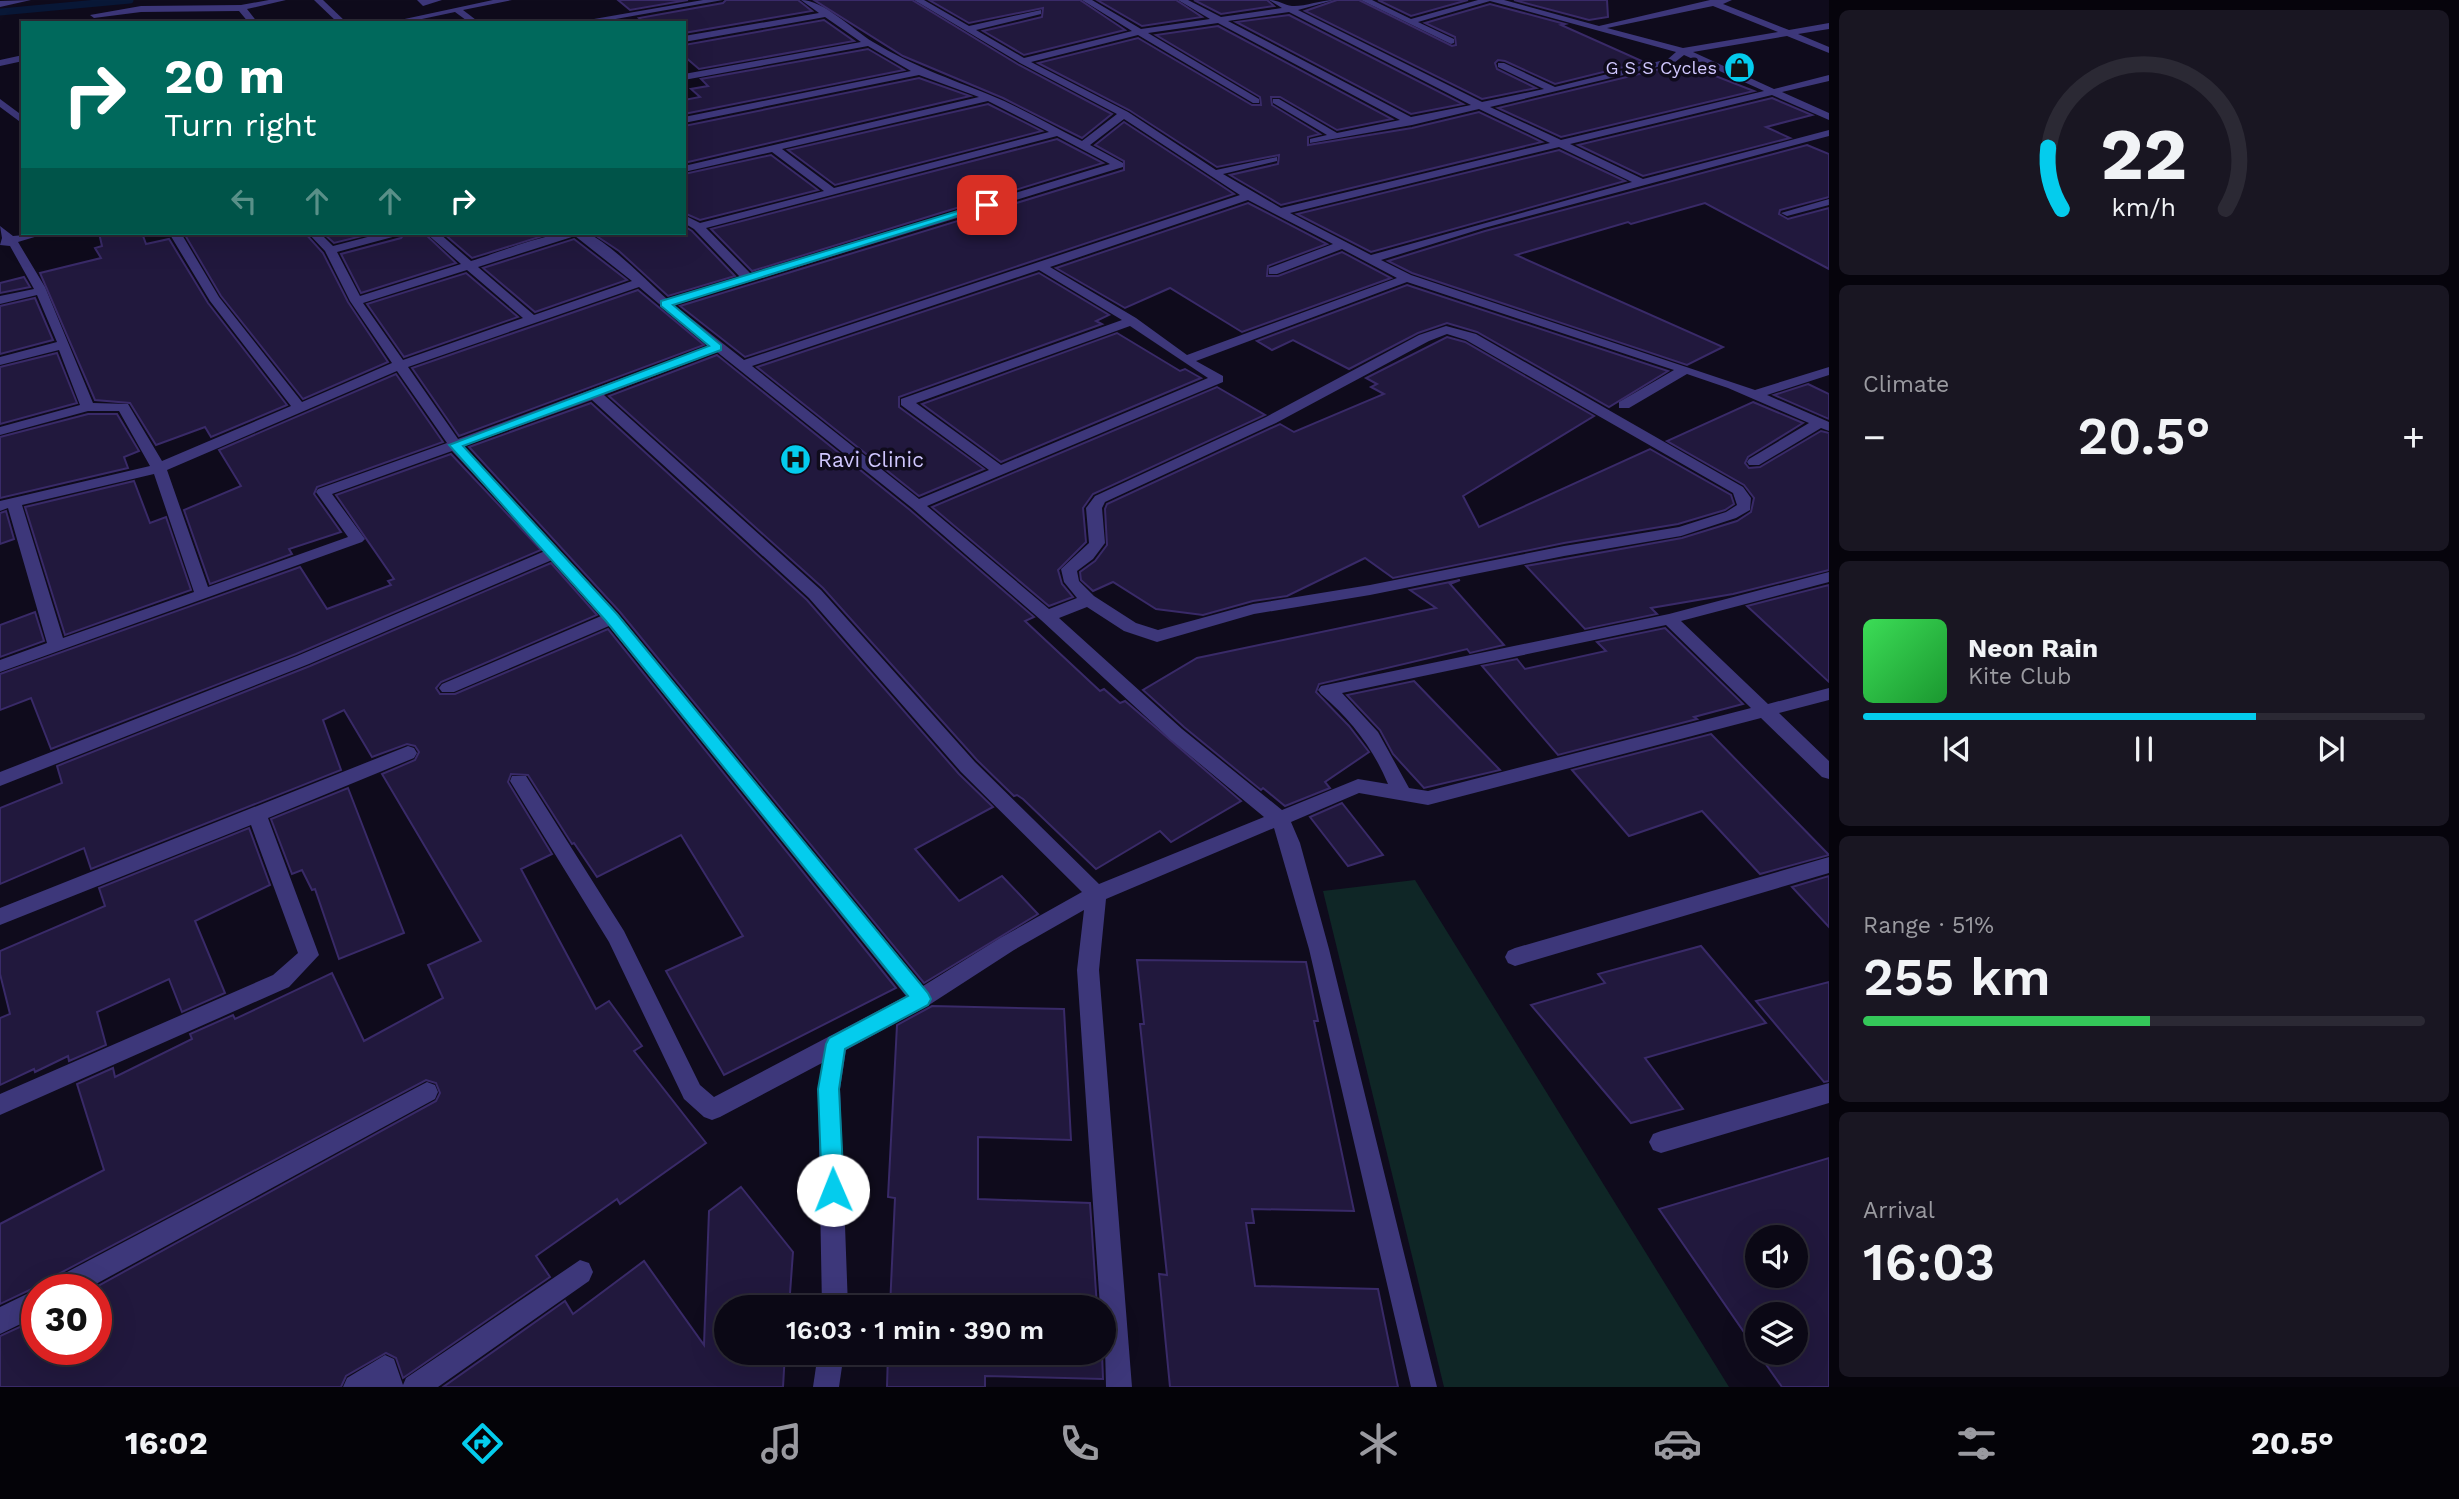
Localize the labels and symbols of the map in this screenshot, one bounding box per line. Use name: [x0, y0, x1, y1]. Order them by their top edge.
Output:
shop icon: G S S Cycles: [1723, 51, 1757, 85]
place label: G S S Cycles: [1605, 57, 1717, 78]
pin: [957, 175, 1017, 235]
hospital icon: Ravi Clinic: [778, 443, 812, 477]
place label: Ravi Clinic: [818, 447, 924, 472]
position arrow: [796, 1153, 870, 1227]
speed limit sign: 30: [21, 1274, 112, 1365]

